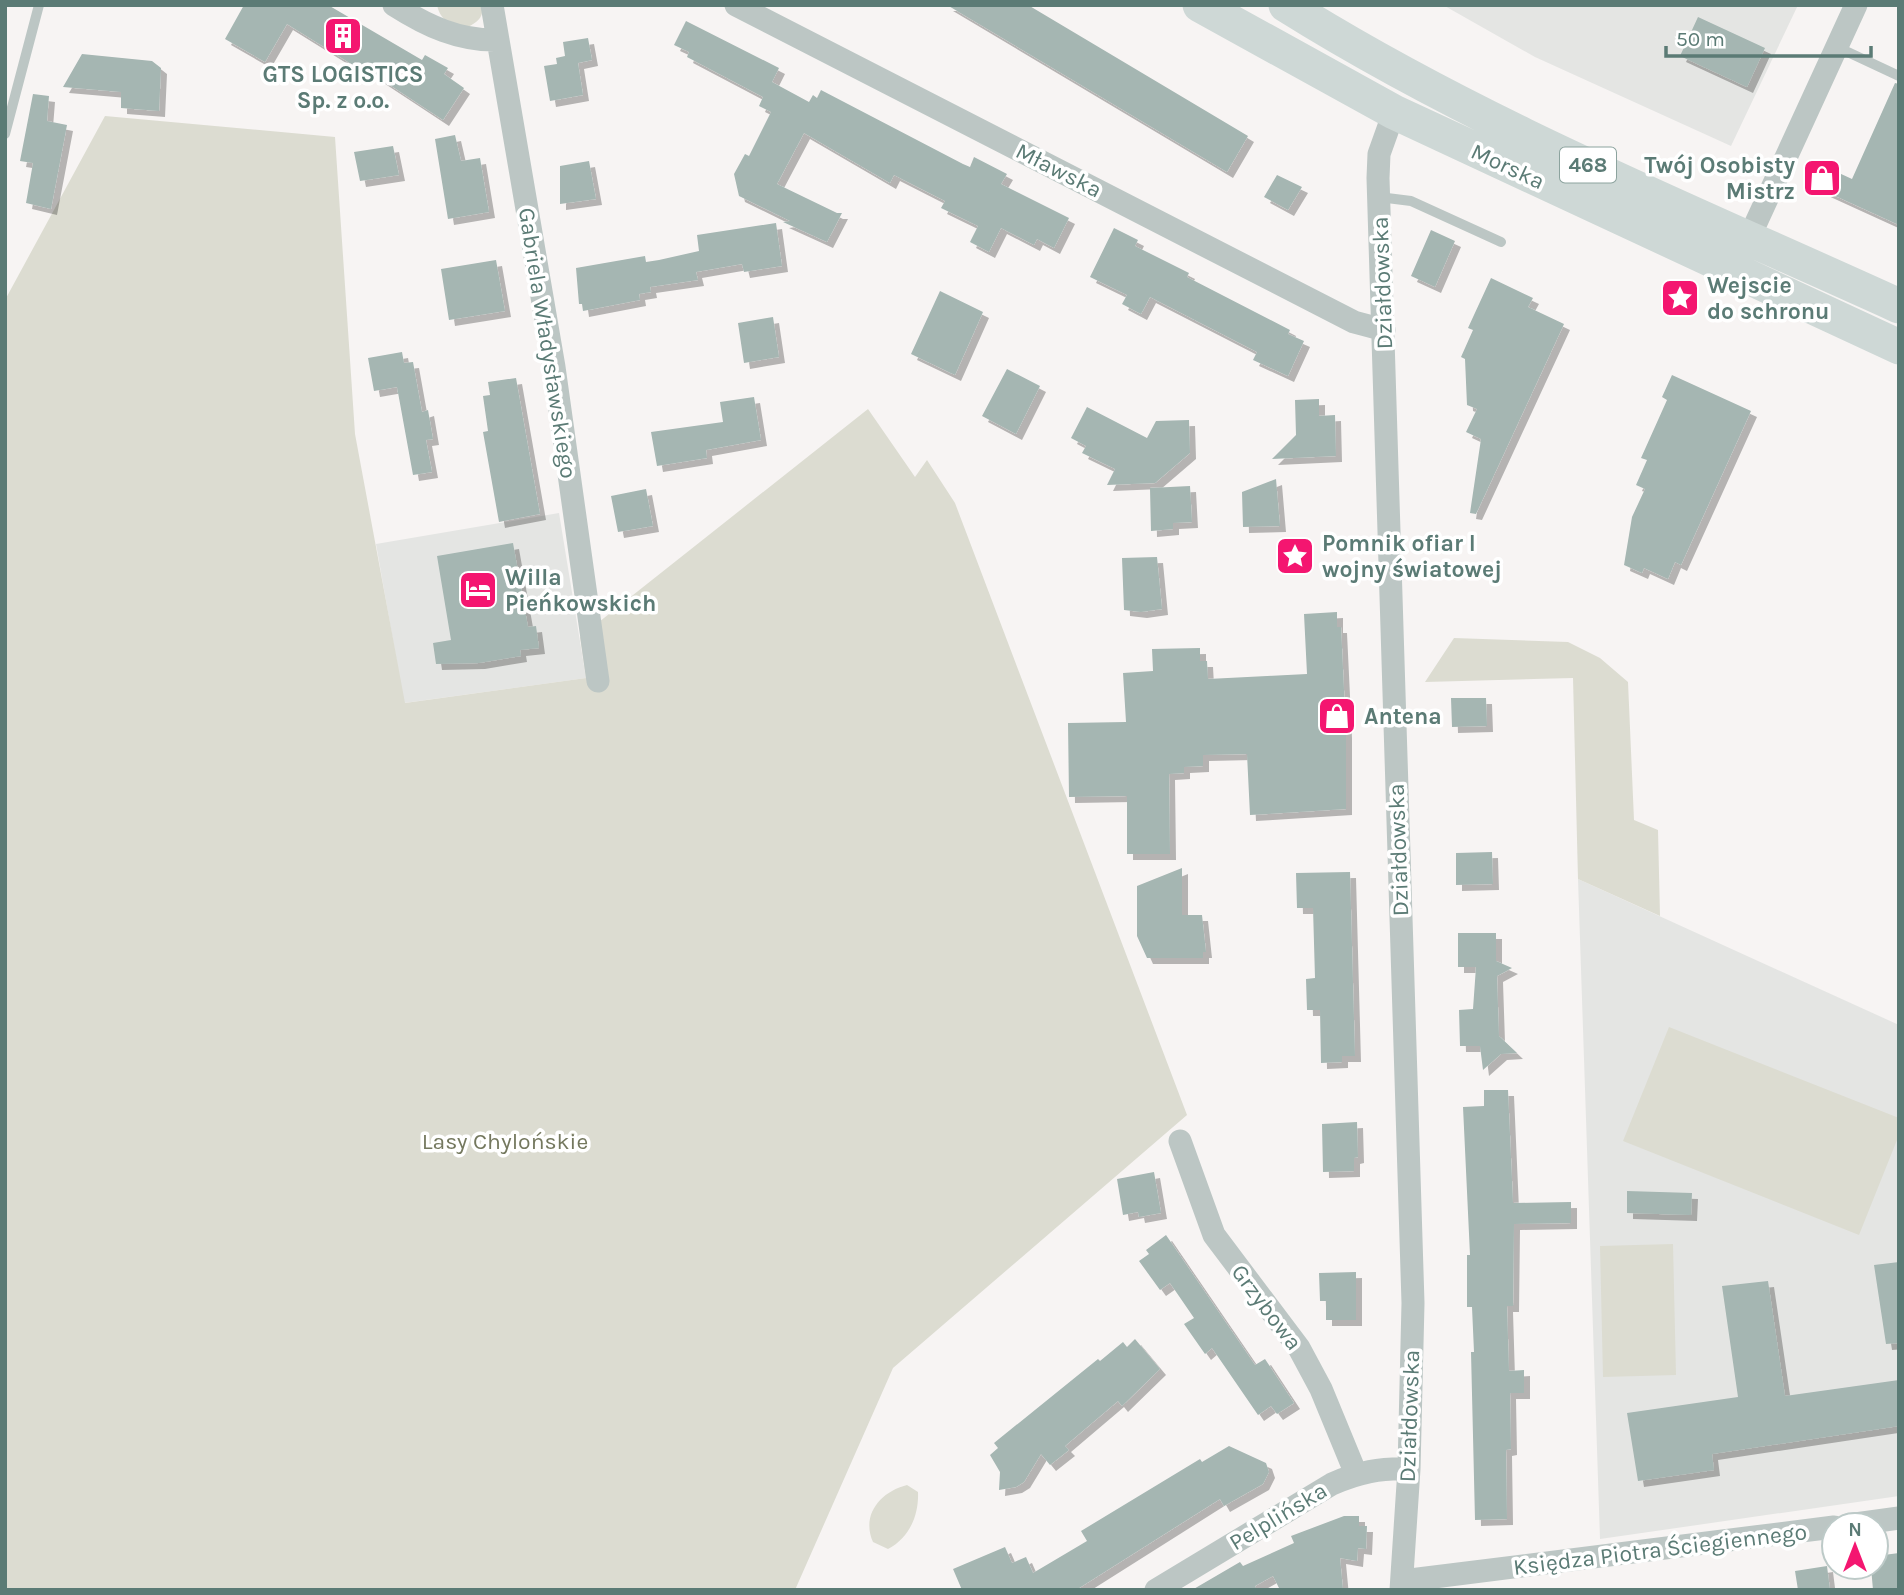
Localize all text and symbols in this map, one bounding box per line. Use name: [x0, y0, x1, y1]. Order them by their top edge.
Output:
scale bar: [1666, 14, 1871, 58]
building icon: GTS LOGISTICS Sp. z o.o.: [322, 15, 364, 57]
text: 50 m: [1676, 27, 1725, 51]
place label: GTS LOGISTICS Sp. z o.o.: [262, 61, 424, 114]
street label: Mławska: [1011, 137, 1106, 204]
street label: Morska: [1467, 138, 1549, 195]
road number: 468: [1560, 148, 1616, 182]
place label: Twój Osobisty Mistrz: [1644, 152, 1795, 205]
shop icon: Twój Osobisty Mistrz: [1801, 157, 1843, 199]
street label: Gabriela Władysławskiego: [513, 206, 582, 480]
street label: Działdowska: [1367, 216, 1398, 350]
place label: Wejscie do schronu: [1707, 272, 1829, 325]
place icon: Wejscie do schronu: [1659, 277, 1701, 319]
place label: Pomnik ofiar I wojny światowej: [1322, 530, 1502, 583]
place icon: Pomnik ofiar I wojny światowej: [1274, 535, 1316, 577]
place label: Willa Pieńkowskich: [505, 564, 656, 617]
hotel icon: Willa Pieńkowskich: [457, 569, 499, 611]
shop icon: Antena: [1316, 695, 1358, 737]
place label: Antena: [1364, 703, 1442, 730]
street label: Działdowska: [1383, 783, 1414, 917]
park label: Lasy Chylońskie: [422, 1128, 588, 1155]
street label: Grzybowa: [1226, 1259, 1308, 1355]
street label: Działdowska: [1394, 1349, 1425, 1483]
street label: Pelplińska: [1224, 1477, 1332, 1556]
north arrow: [1820, 1511, 1890, 1581]
street label: Księdza Piotra Ściegiennego: [1512, 1518, 1809, 1581]
text: N: [1848, 1519, 1862, 1541]

